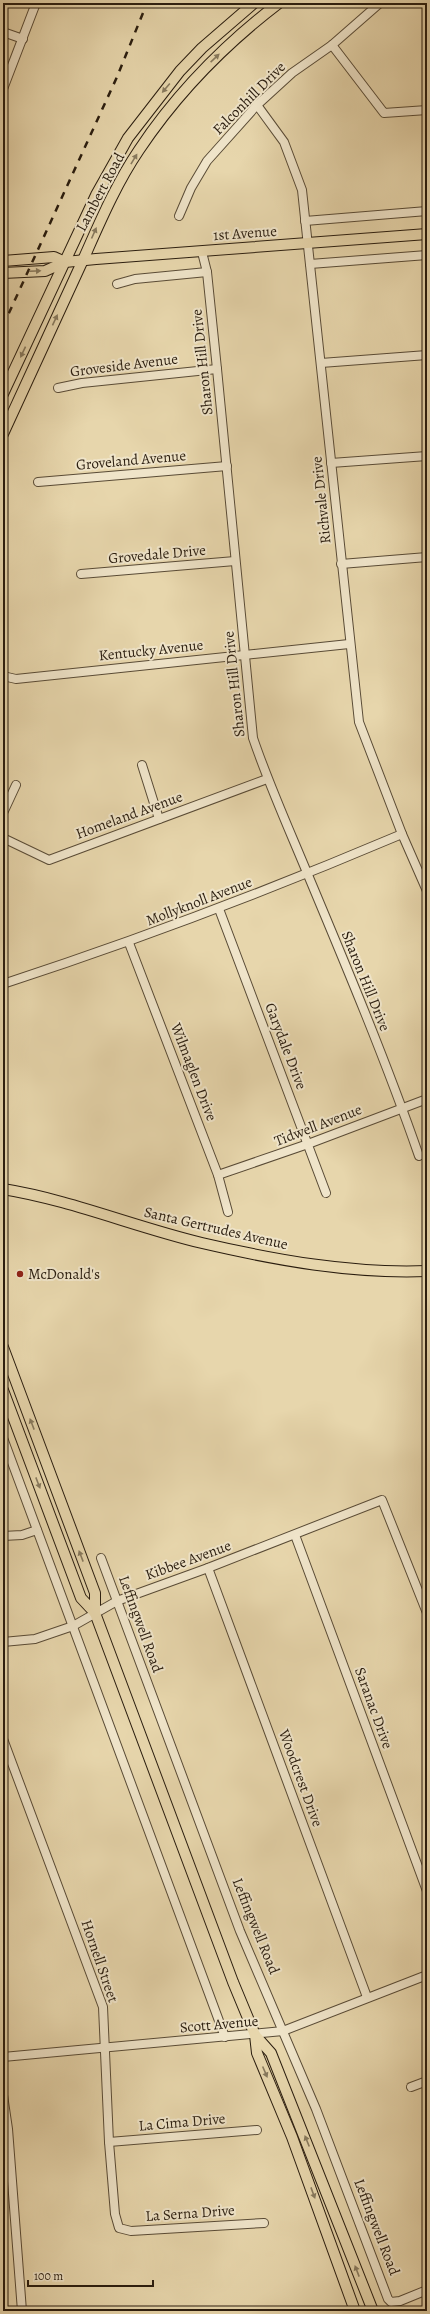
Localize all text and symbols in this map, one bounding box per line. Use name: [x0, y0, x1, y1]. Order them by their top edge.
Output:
one-way arrow: [210, 54, 219, 63]
street label: Falconhill Drive: [208, 57, 290, 139]
one-way arrow: [161, 83, 170, 94]
street label: Lambert Road: [71, 148, 130, 235]
one-way arrow: [130, 153, 137, 165]
street label: 1st Avenue: [212, 221, 278, 245]
one-way arrow: [92, 226, 98, 238]
one-way arrow: [29, 268, 41, 275]
street label: Sharon Hill Drive: [186, 308, 218, 416]
one-way arrow: [52, 314, 58, 326]
one-way arrow: [20, 347, 26, 358]
street label: Groveside Avenue: [69, 348, 179, 382]
street label: Groveland Avenue: [75, 445, 187, 475]
street label: Richvale Drive: [306, 455, 336, 545]
street label: Grovedale Drive: [107, 540, 207, 568]
street label: Sharon Hill Drive: [218, 630, 250, 738]
street label: Kentucky Avenue: [98, 635, 205, 665]
street label: Homeland Avenue: [73, 786, 185, 844]
street label: Mollyknoll Avenue: [143, 871, 255, 930]
street label: Sharon Hill Drive: [337, 928, 395, 1034]
street label: Garydale Drive: [260, 1000, 312, 1092]
street label: Wilmaglen Drive: [166, 1019, 222, 1124]
street label: Tidwell Avenue: [271, 1099, 365, 1151]
street label: Santa Gertrudes Avenue: [142, 1202, 290, 1254]
place label: McDonald's: [28, 1264, 100, 1284]
marker: McDonald's: [15, 1269, 25, 1279]
one-way arrow: [28, 1417, 34, 1429]
one-way arrow: [35, 1478, 41, 1490]
street label: Kibbee Avenue: [142, 1535, 234, 1585]
one-way arrow: [78, 1550, 84, 1562]
street label: Leffingwell Road: [114, 1573, 168, 1676]
street label: Saranac Drive: [350, 1664, 398, 1752]
street label: Woodcrest Drive: [274, 1726, 328, 1830]
street label: Leffingwell Road: [228, 1875, 285, 1978]
street label: Hornell Street: [76, 1917, 124, 2005]
street label: Scott Avenue: [179, 2011, 259, 2037]
one-way arrow: [262, 2067, 268, 2078]
street label: La Cima Drive: [138, 2108, 226, 2136]
one-way arrow: [304, 2135, 310, 2147]
street label: Leffingwell Road: [349, 2176, 405, 2279]
one-way arrow: [310, 2188, 316, 2200]
street label: La Serna Drive: [145, 2200, 236, 2226]
scale bar: [28, 2262, 153, 2288]
one-way arrow: [354, 2265, 360, 2277]
text: 100 m: [34, 2268, 63, 2284]

